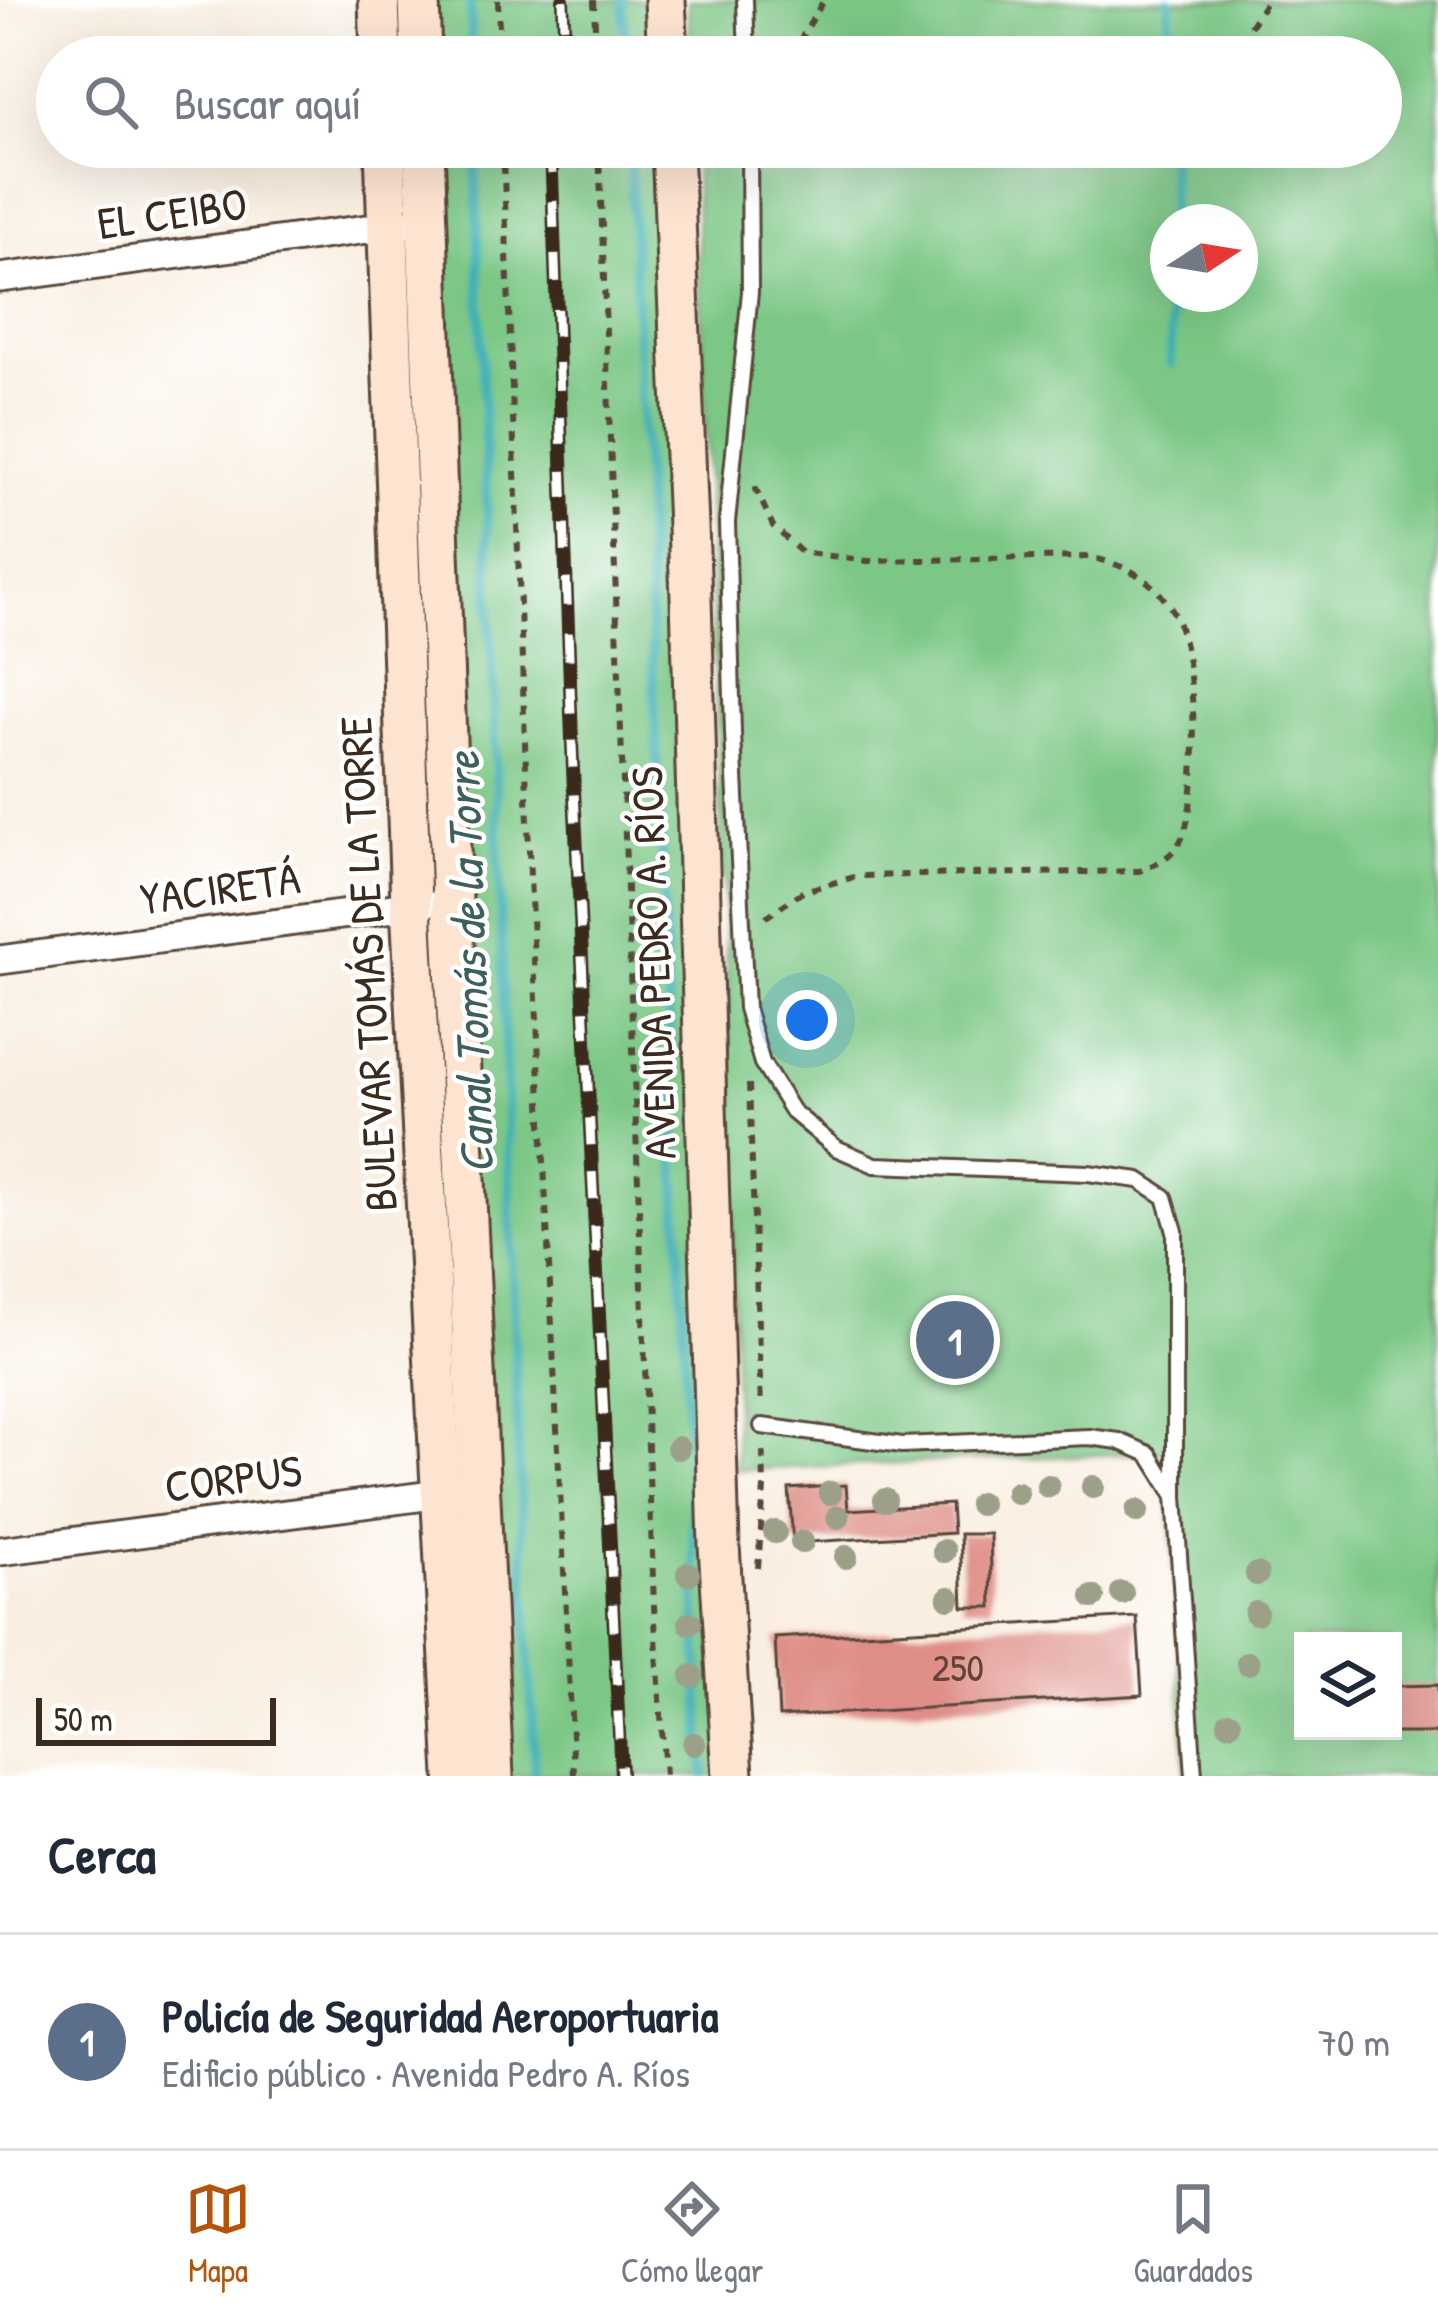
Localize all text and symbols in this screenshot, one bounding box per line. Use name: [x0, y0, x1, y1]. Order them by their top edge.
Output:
search box: [36, 36, 1402, 168]
icon: search: [78, 69, 144, 135]
text: Buscar aquí: [174, 72, 361, 133]
street label: EL CEIBO: [93, 172, 250, 253]
north arrow: [1150, 204, 1258, 312]
street label: BULEVAR TOMÁS DE LA TORRE: [324, 715, 411, 1213]
water label: Canal Tomás de la Torre: [429, 749, 508, 1175]
street label: AVENIDA PEDRO A. RÍOS: [615, 766, 690, 1160]
street label: YACIRETÁ: [136, 846, 304, 929]
your location: [777, 990, 837, 1050]
pin: 1: [916, 1295, 994, 1385]
street label: CORPUS: [161, 1439, 305, 1516]
map controls: [1294, 1632, 1402, 1740]
button: layers: [1294, 1632, 1402, 1740]
house number: 250: [932, 1640, 984, 1693]
scale bar: [36, 1692, 276, 1745]
text: 50 m: [54, 1697, 113, 1741]
text: Cerca: [48, 1820, 156, 1889]
text: Policía de Seguridad Aeroportuaria: [162, 1985, 718, 2046]
text: 1: [80, 2015, 94, 2068]
text: 70 m: [1318, 2015, 1390, 2068]
text: Edificio público · Avenida Pedro A. Ríos: [162, 2046, 690, 2099]
tab: Mapa: [185, 2176, 251, 2292]
tab: Cómo llegar: [621, 2176, 764, 2292]
tab: Guardados: [1134, 2176, 1253, 2292]

